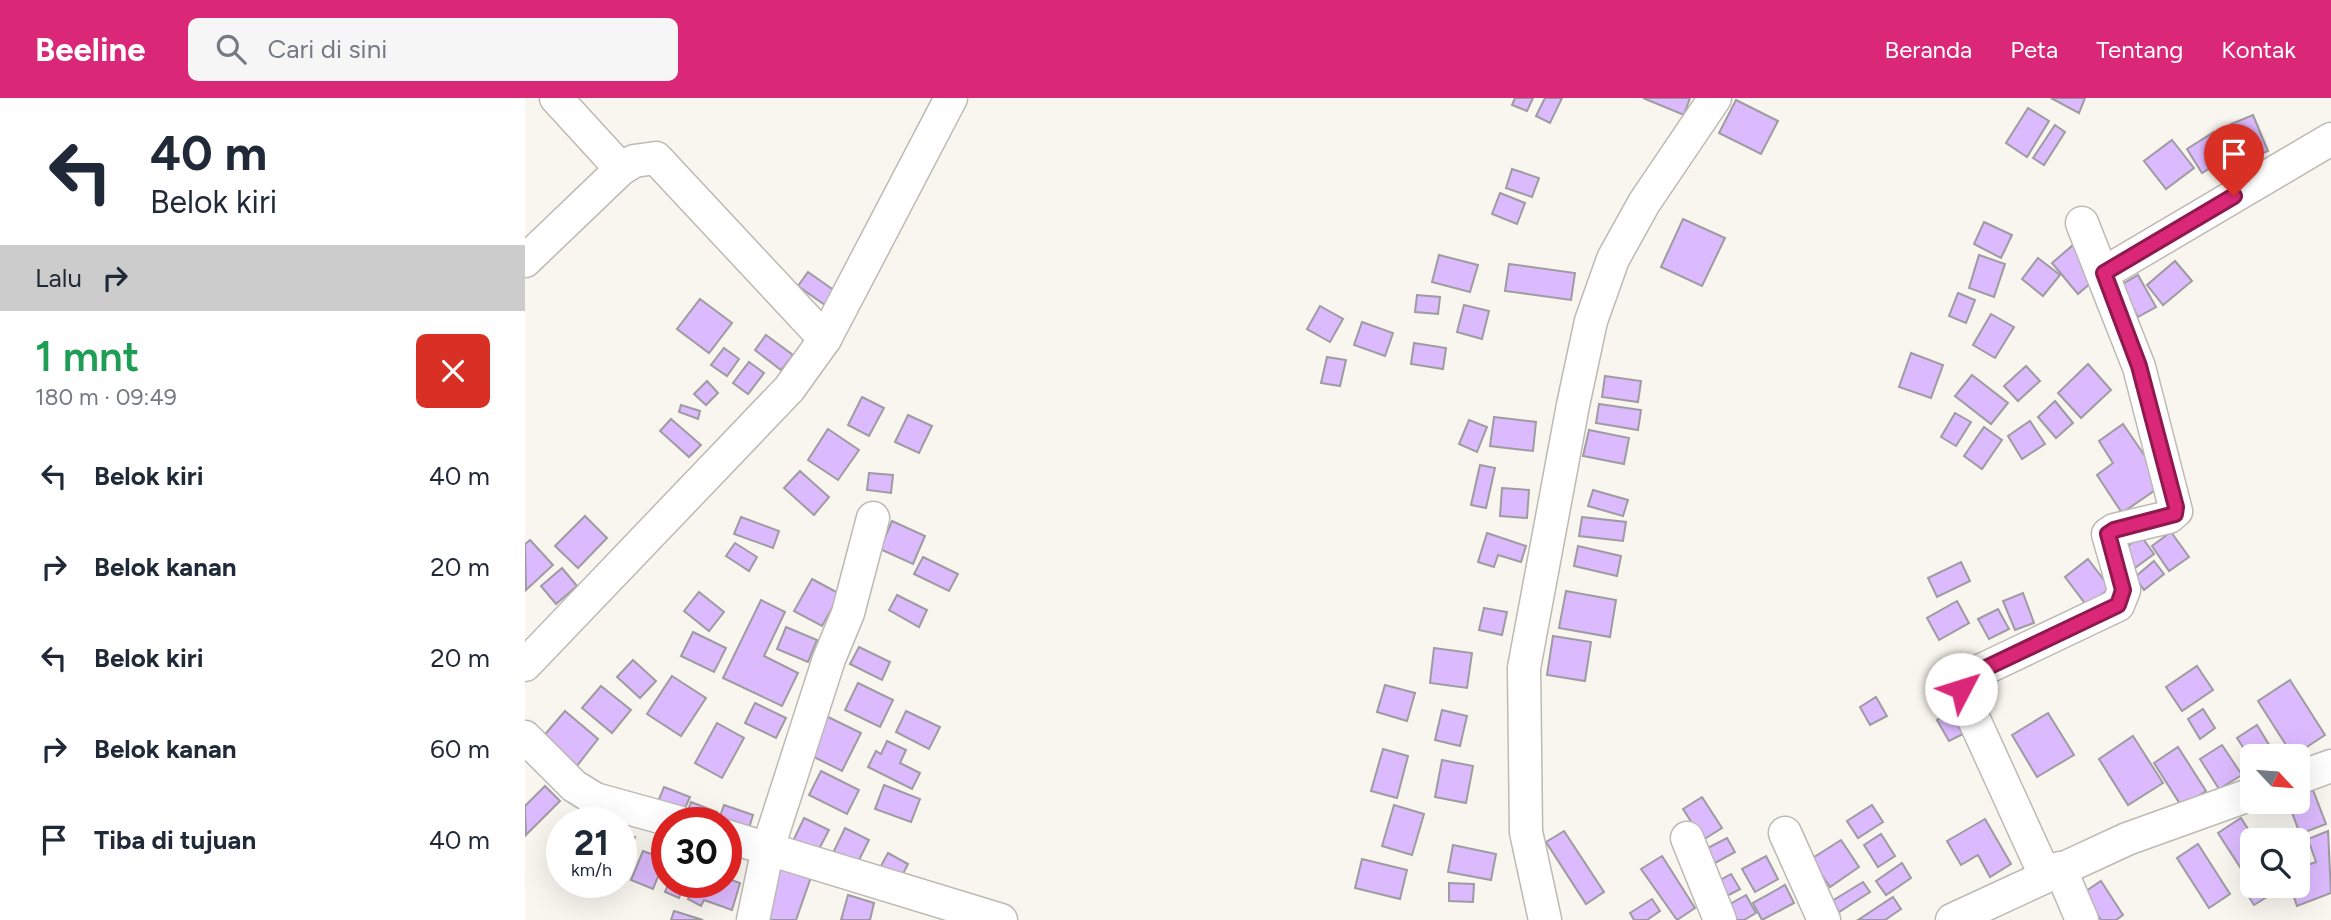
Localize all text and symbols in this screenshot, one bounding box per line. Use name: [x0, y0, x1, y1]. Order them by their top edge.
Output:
search box: [188, 18, 678, 81]
text: Beeline: [35, 30, 146, 69]
icon: search: [212, 30, 250, 68]
text: Cari di sini: [268, 33, 387, 65]
text: Beranda: [1885, 35, 1972, 64]
text: Peta: [2010, 35, 2058, 64]
text: Tentang: [2096, 35, 2183, 64]
text: Kontak: [2221, 35, 2296, 64]
text: 40 m: [150, 123, 267, 182]
pin: [2204, 124, 2264, 196]
icon: left: [35, 126, 126, 217]
icon: arrive: [2215, 135, 2253, 173]
text: Belok kiri: [150, 183, 277, 221]
icon: right: [96, 259, 134, 297]
text: Lalu: [35, 262, 82, 294]
text: 1 mnt: [35, 331, 139, 382]
button: close: [416, 334, 490, 408]
text: 180 m · 09:49: [35, 383, 177, 411]
icon: left: [35, 457, 73, 495]
text: Belok kiri: [94, 460, 203, 492]
text: 40 m: [429, 460, 490, 492]
icon: right: [35, 548, 73, 586]
text: Belok kanan: [94, 551, 237, 583]
text: 20 m: [430, 551, 490, 583]
icon: left: [35, 639, 73, 677]
text: Belok kiri: [94, 642, 203, 674]
text: 20 m: [430, 642, 490, 674]
position arrow: [1924, 652, 1998, 726]
icon: right: [35, 730, 73, 768]
text: Belok kanan: [94, 733, 237, 765]
text: 60 m: [430, 733, 490, 765]
north arrow: [2240, 744, 2310, 814]
map controls: [2240, 744, 2310, 898]
speed limit sign: 30: [651, 807, 742, 898]
icon: arrive: [35, 821, 73, 859]
text: 21: [574, 822, 609, 864]
text: Tiba di tujuan: [94, 824, 256, 856]
text: 40 m: [429, 824, 490, 856]
button: search: [2240, 828, 2310, 898]
text: km/h: [571, 859, 612, 881]

